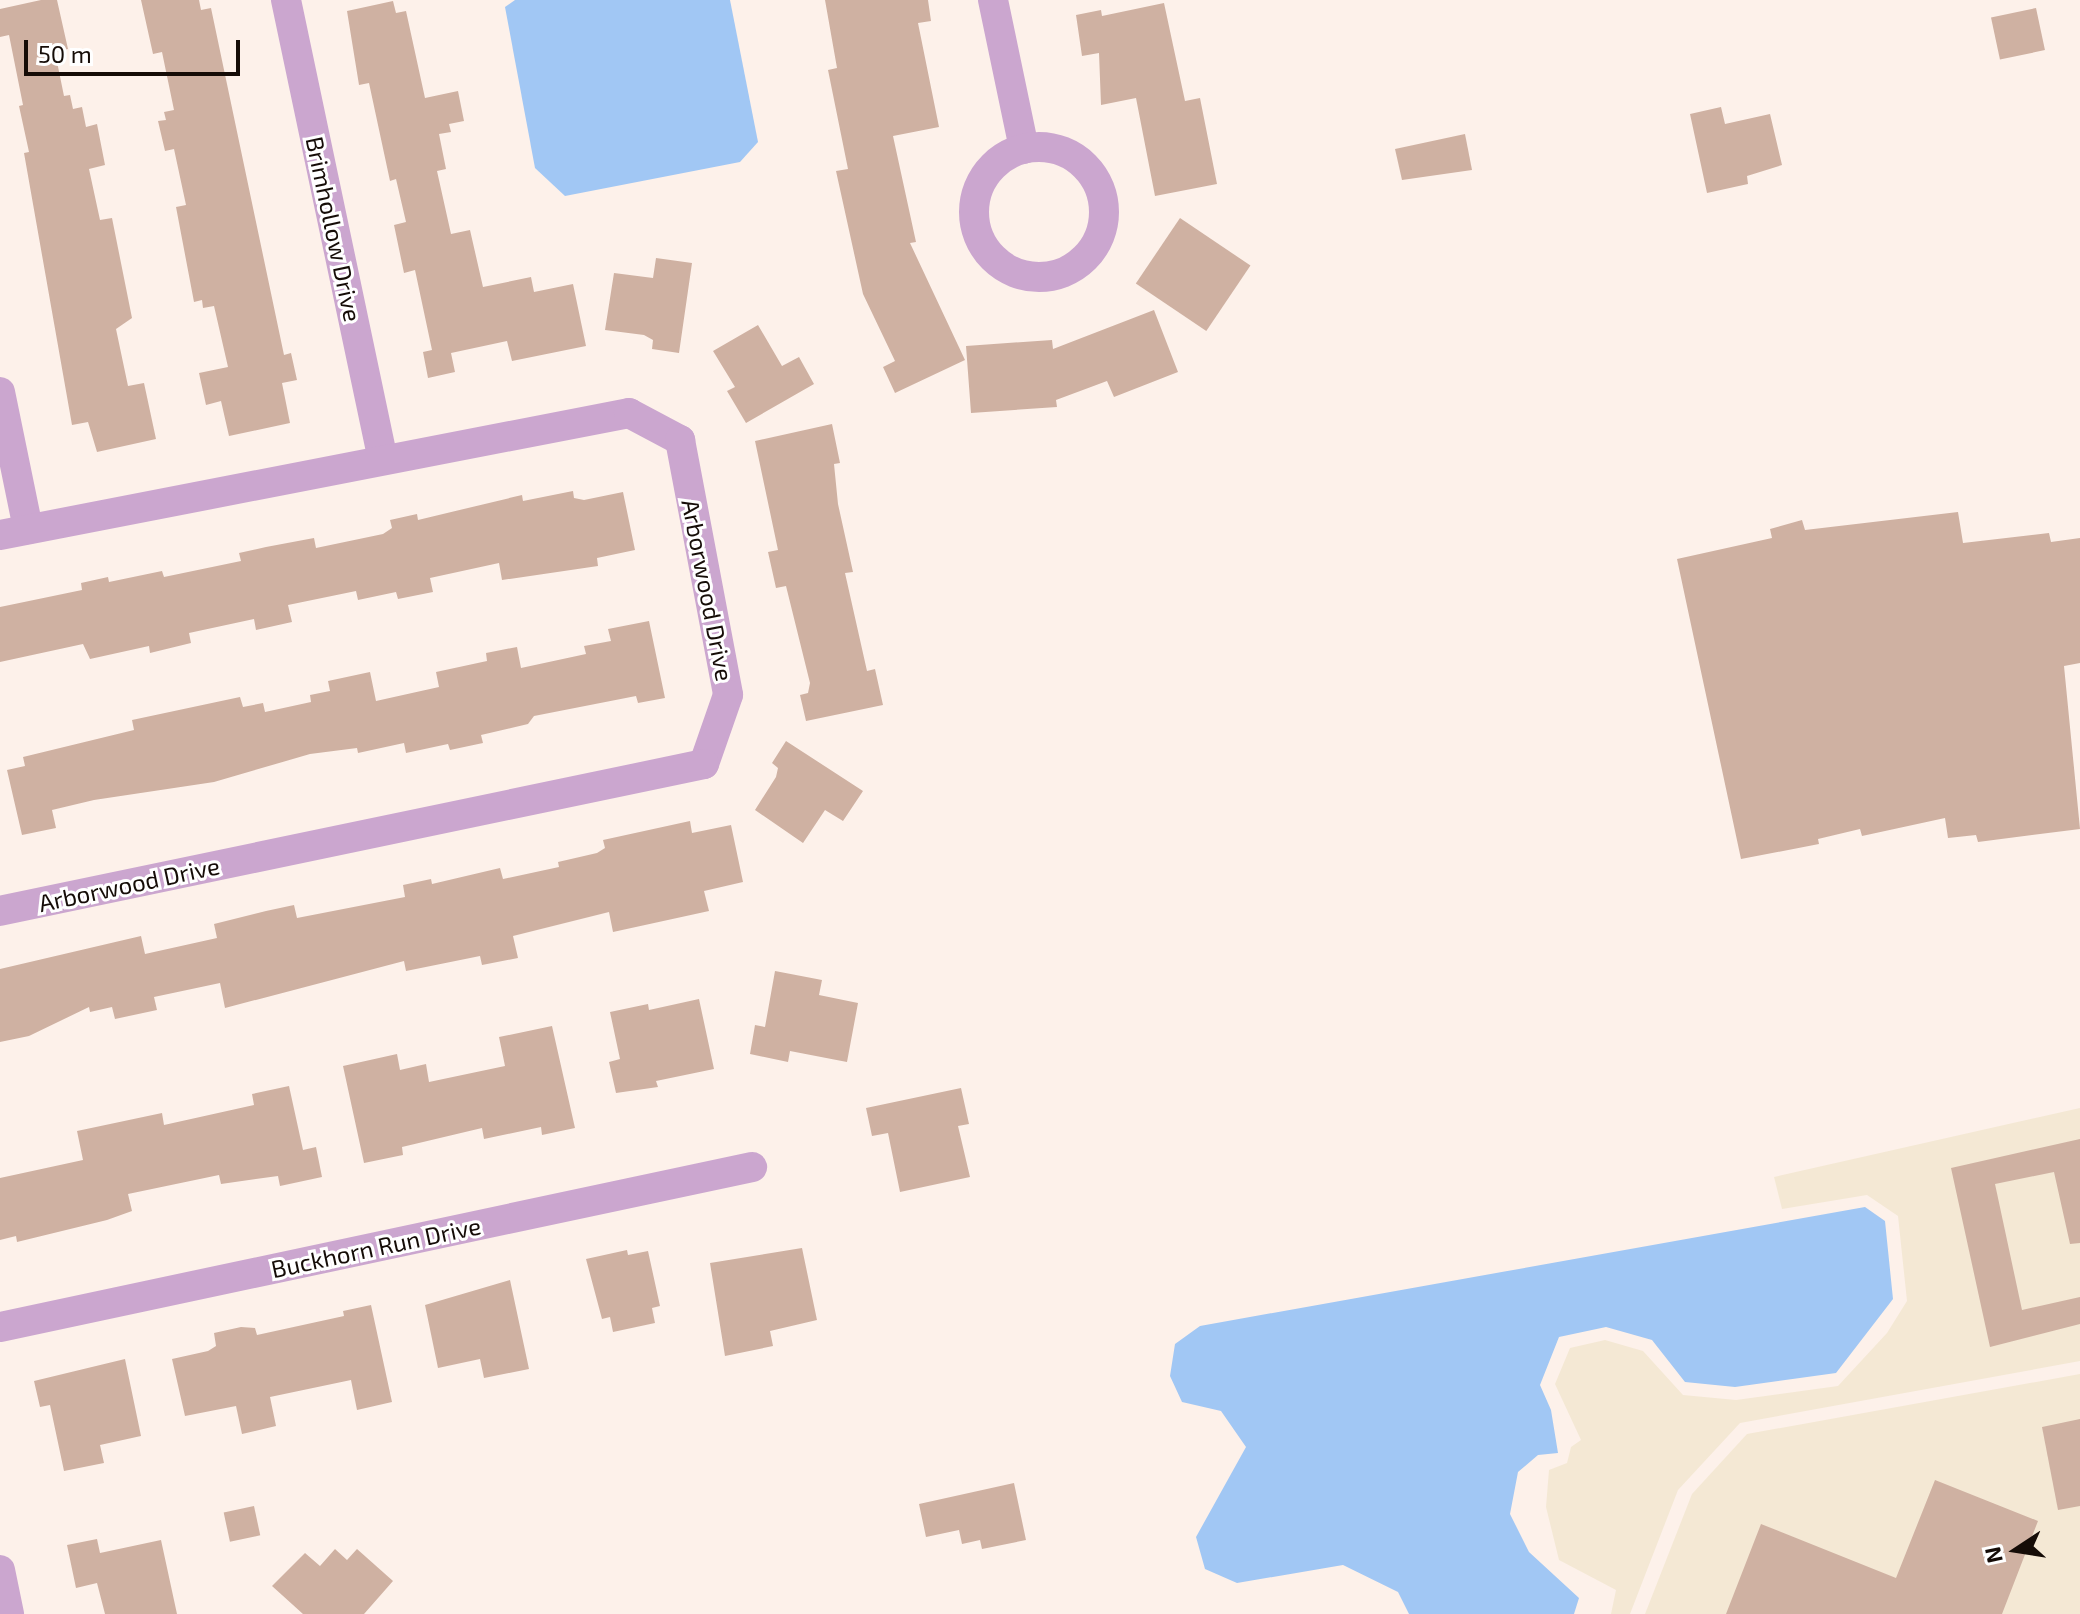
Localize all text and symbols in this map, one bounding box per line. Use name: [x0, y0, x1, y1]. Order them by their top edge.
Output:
scale bar: [28, 24, 244, 74]
text: 50 m: [38, 39, 92, 68]
street label: Brimhollow Drive: [300, 134, 368, 324]
street label: Arborwood Drive: [676, 497, 740, 683]
street label: Arborwood Drive: [36, 851, 222, 917]
street label: Buckhorn Run Drive: [268, 1211, 484, 1283]
north arrow: [1976, 1510, 2056, 1590]
text: N: [1978, 1545, 2007, 1565]

